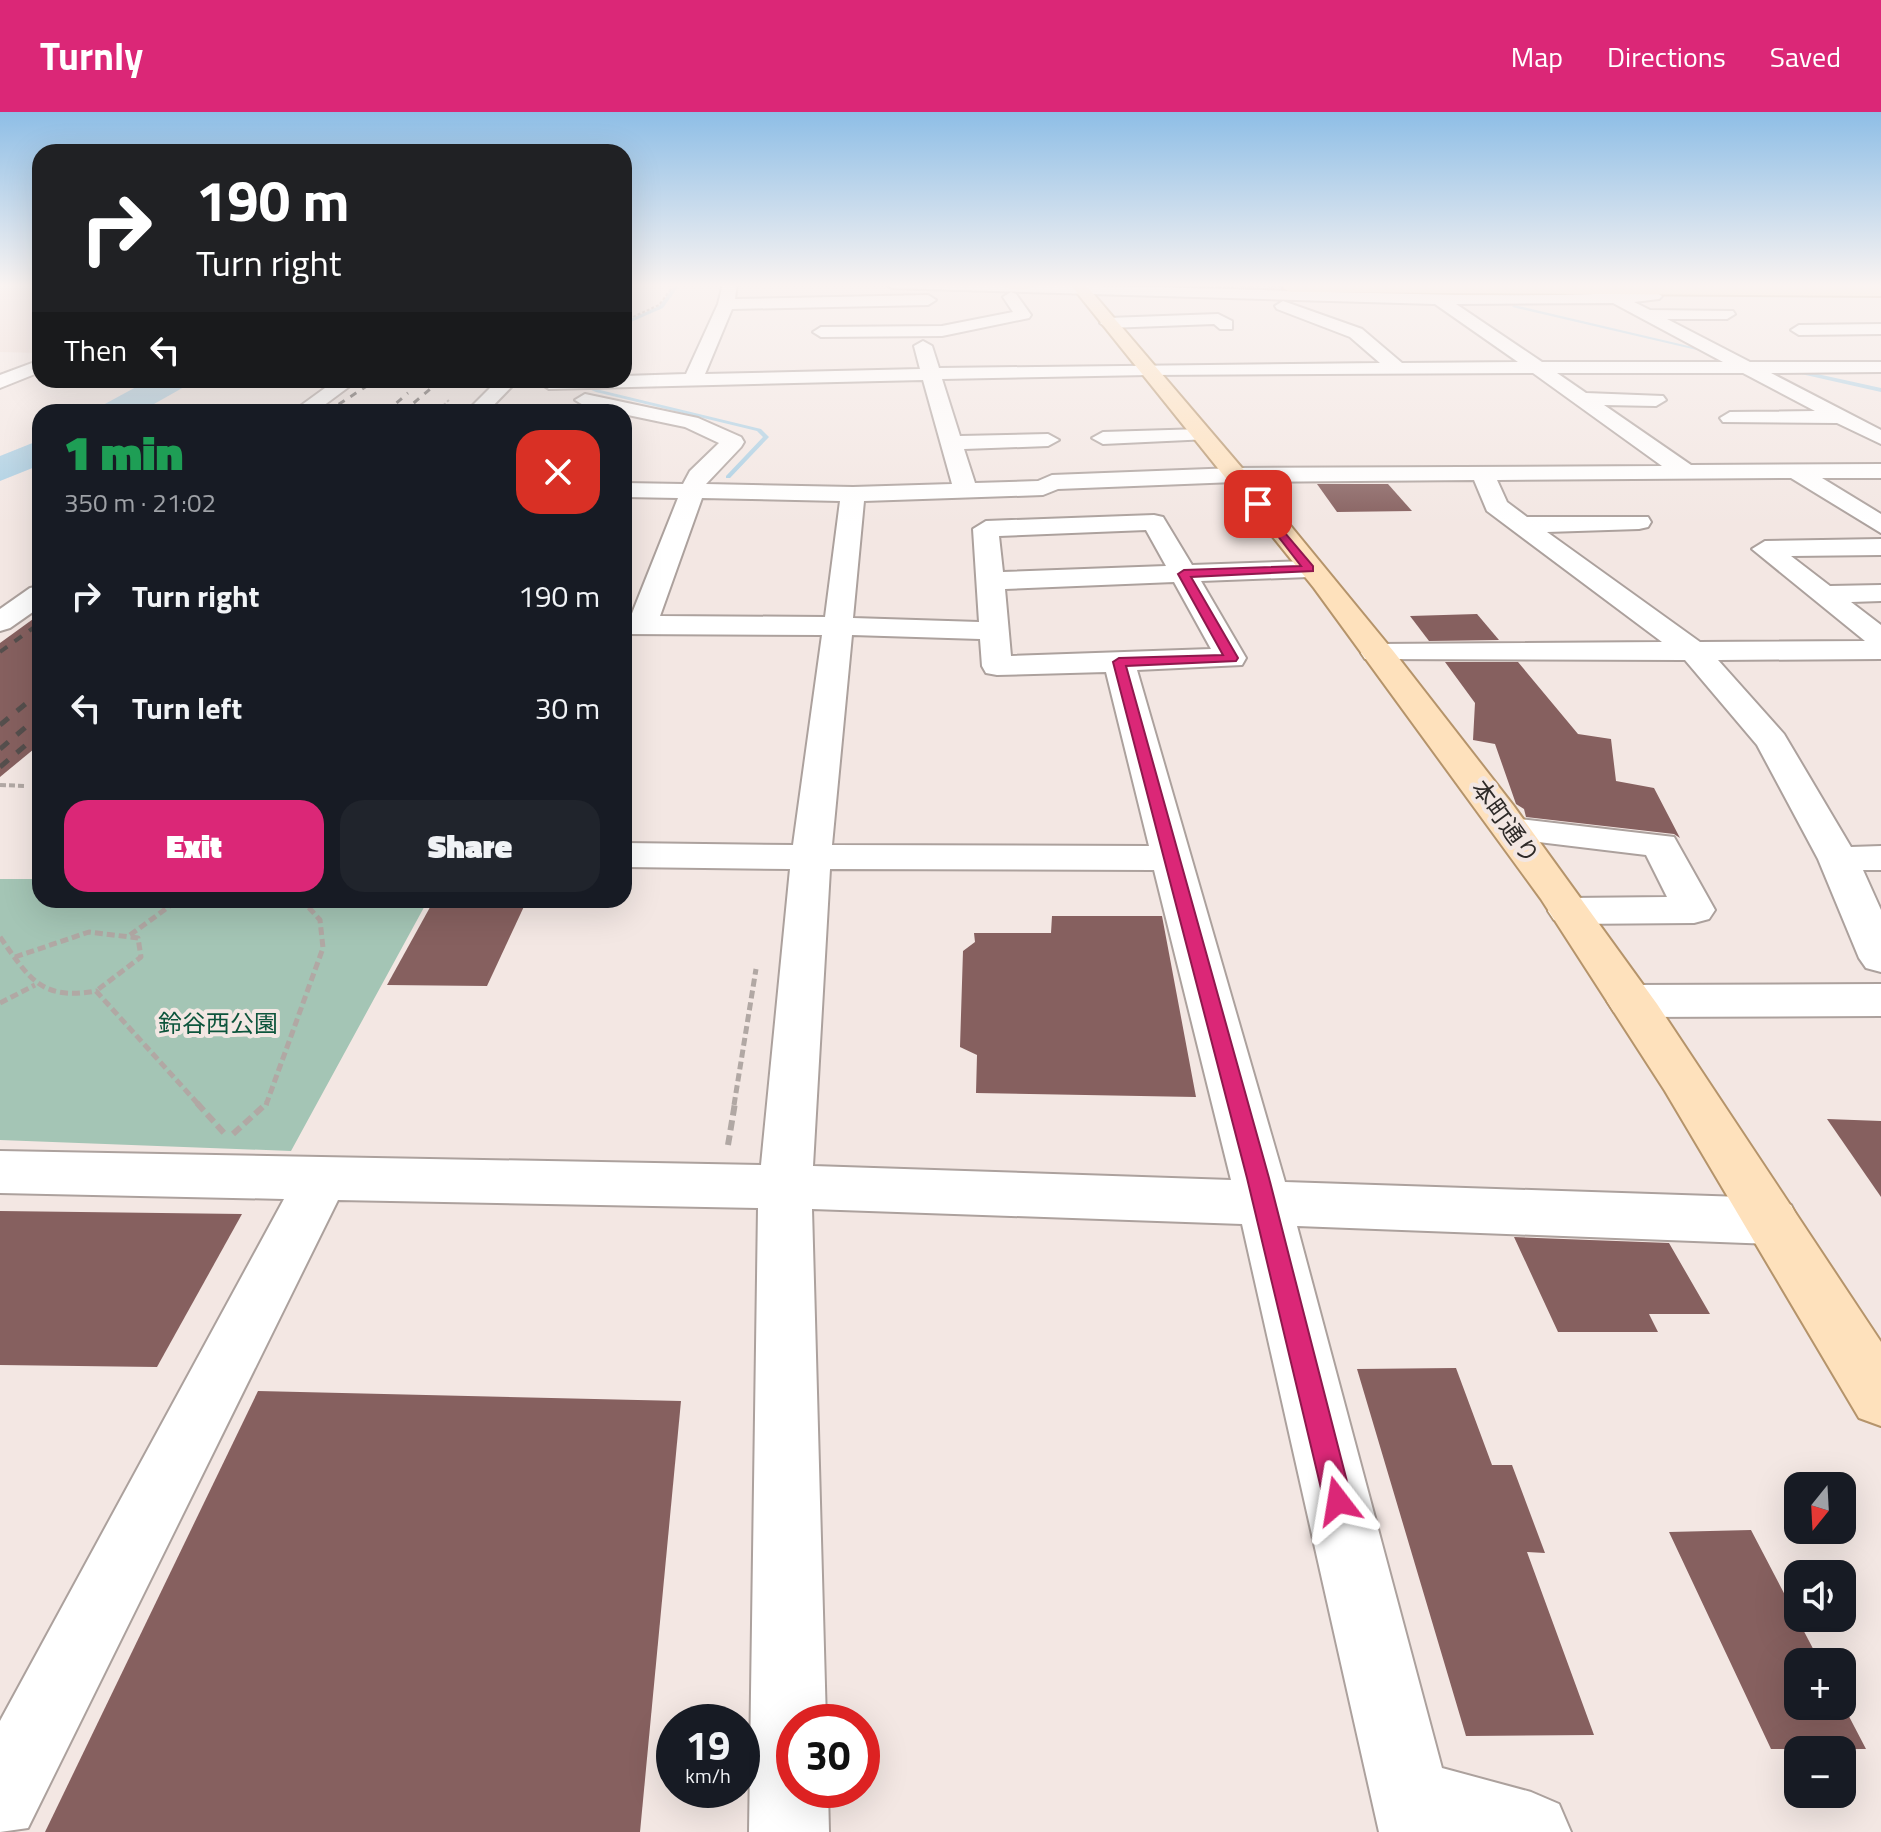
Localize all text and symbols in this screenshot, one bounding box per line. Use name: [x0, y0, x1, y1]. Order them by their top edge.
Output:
text: Turnly: [40, 27, 143, 85]
text: Map: [1511, 35, 1563, 78]
text: Directions: [1607, 35, 1726, 78]
text: Saved: [1770, 35, 1841, 78]
text: 190 m: [196, 158, 349, 243]
icon: right: [64, 176, 168, 280]
text: Turn right: [196, 235, 341, 290]
text: Then: [64, 327, 127, 373]
icon: left: [143, 328, 187, 372]
text: 1 min: [64, 416, 183, 489]
button: close: [516, 430, 600, 514]
pin: [1224, 470, 1292, 538]
icon: arrive: [1236, 482, 1280, 526]
text: 350 m · 21:02: [64, 483, 216, 522]
text: Turn right: [132, 573, 260, 619]
text: 190 m: [518, 573, 600, 619]
icon: right: [64, 574, 108, 618]
text: Turn left: [132, 685, 242, 731]
text: 30 m: [535, 685, 600, 731]
icon: left: [64, 686, 108, 730]
street label: 本町通り: [1463, 772, 1549, 871]
button: Exit: [64, 800, 324, 892]
button: Share: [340, 800, 600, 892]
park label: 鈴谷西公園: [158, 1005, 278, 1041]
position arrow: [1296, 1459, 1380, 1543]
north arrow: [1784, 1472, 1856, 1544]
map controls: [1784, 1472, 1856, 1808]
button: sound: [1784, 1560, 1856, 1632]
button: +: [1784, 1648, 1856, 1720]
speed limit sign: 30: [776, 1704, 880, 1808]
text: 19: [686, 1715, 730, 1776]
button: −: [1784, 1736, 1856, 1808]
text: km/h: [685, 1760, 731, 1791]

